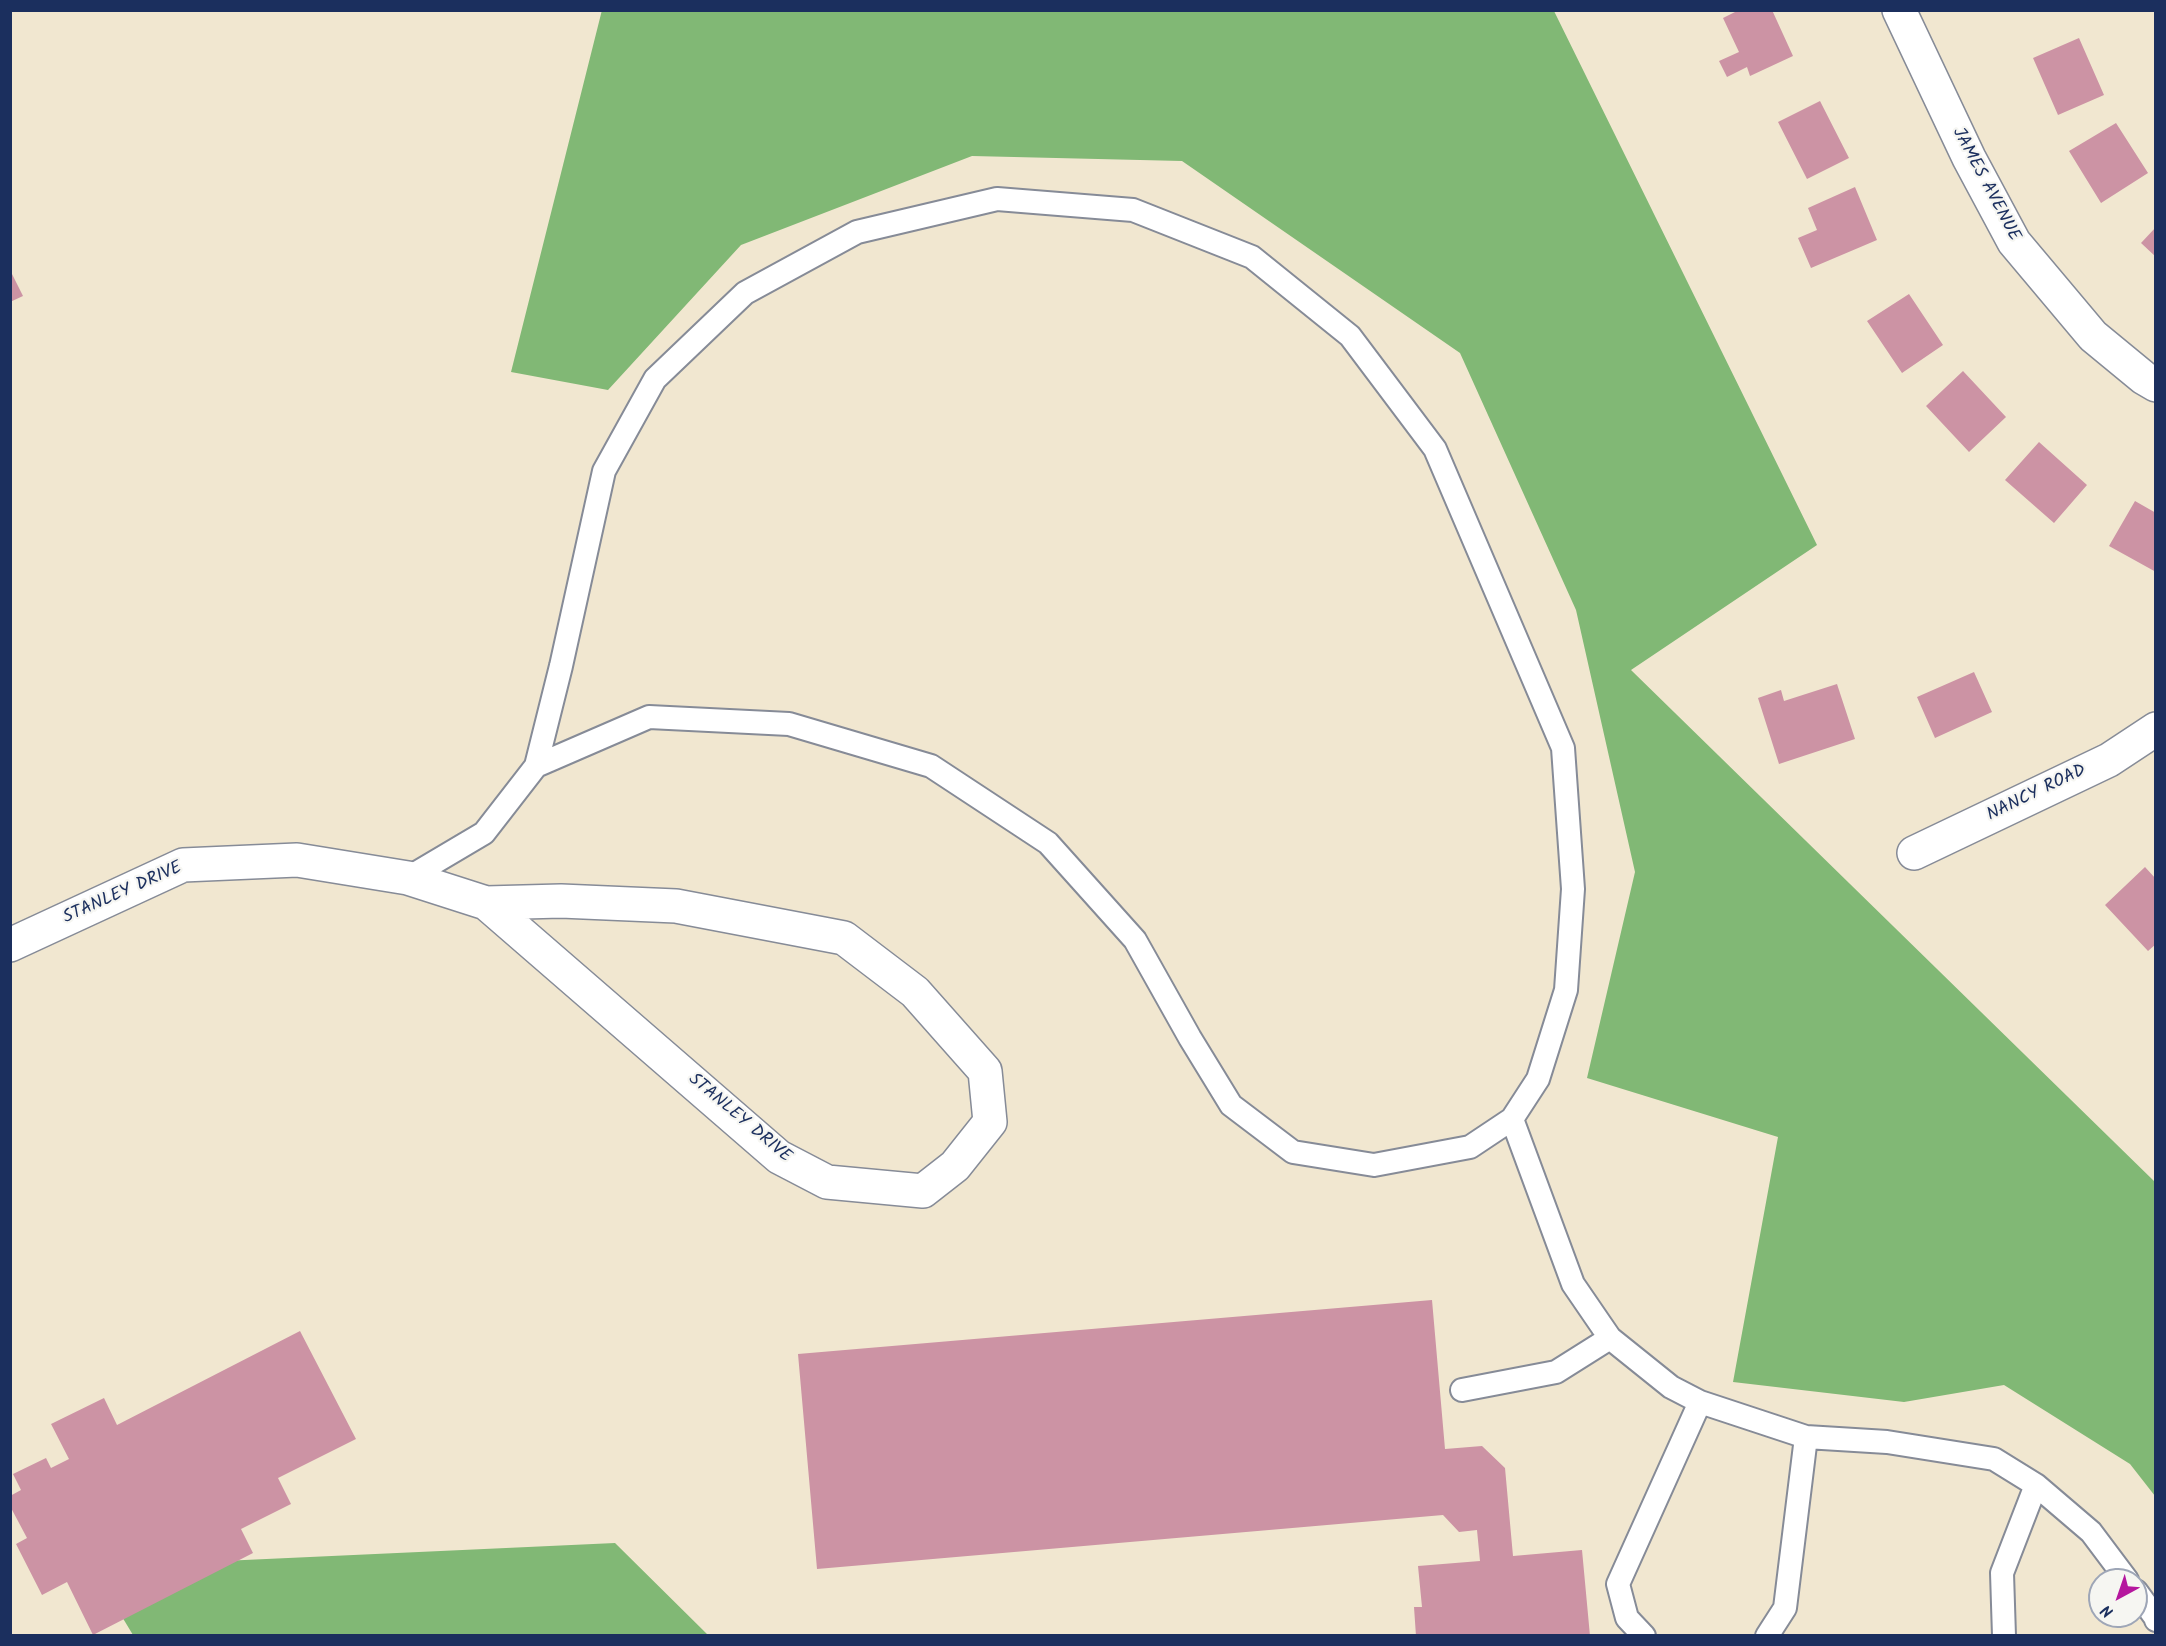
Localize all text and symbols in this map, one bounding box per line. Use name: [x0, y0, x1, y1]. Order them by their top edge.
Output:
street label: JAMES AVENUE: [1946, 125, 2024, 245]
street label: NANCY ROAD: [1984, 761, 2090, 827]
street label: STANLEY DRIVE: [60, 858, 186, 930]
street label: STANLEY DRIVE: [683, 1070, 795, 1168]
north arrow: [2088, 1568, 2148, 1628]
text: N: [2095, 1598, 2119, 1623]

